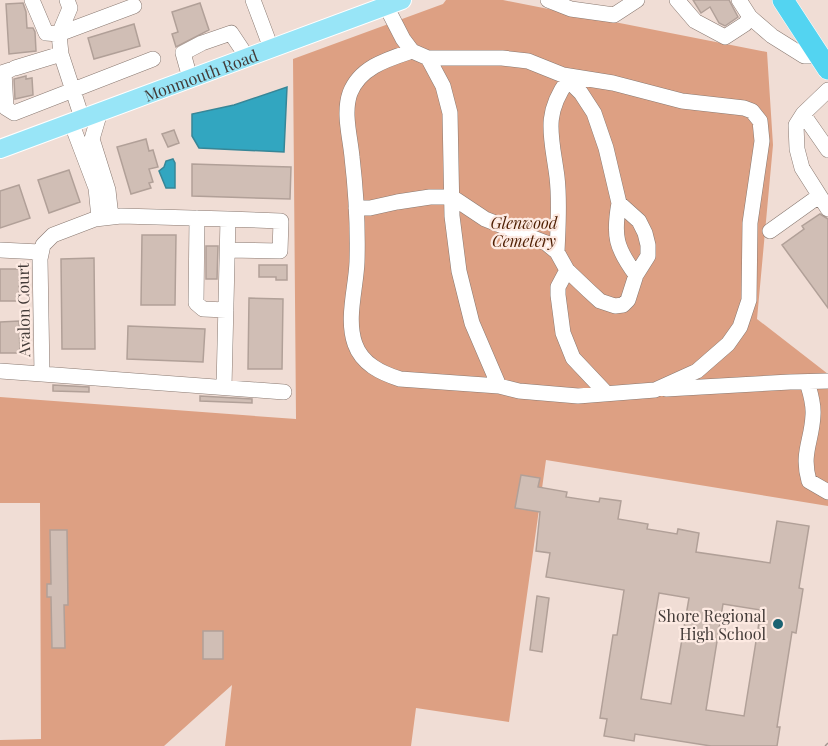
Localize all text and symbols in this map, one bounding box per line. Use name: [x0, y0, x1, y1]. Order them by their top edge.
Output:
street label: Monmouth Road: [141, 44, 260, 105]
park label: Glenwood Cemetery: [490, 212, 559, 251]
street label: Avalon Court: [12, 262, 34, 358]
place label: Shore Regional High School: [658, 605, 766, 644]
marker: Shore Regional High School: [771, 617, 785, 631]

